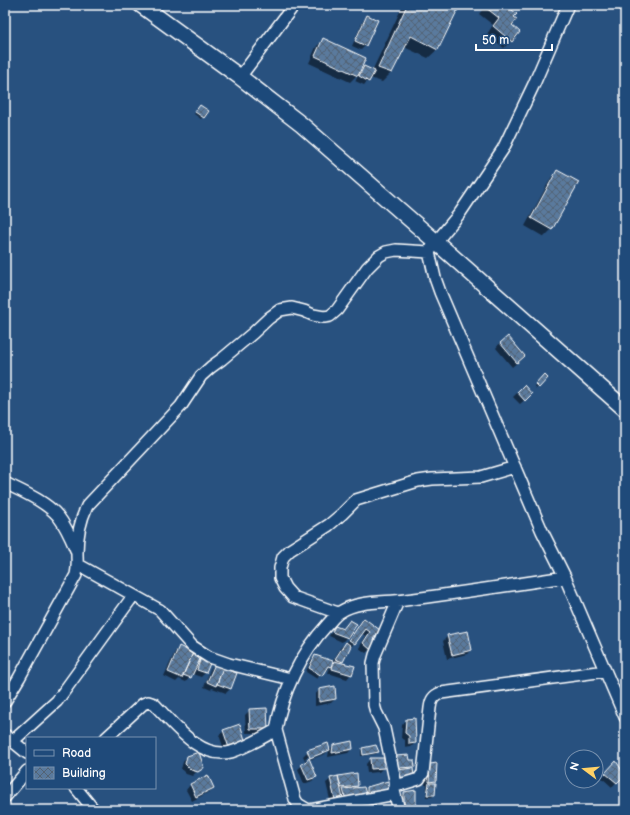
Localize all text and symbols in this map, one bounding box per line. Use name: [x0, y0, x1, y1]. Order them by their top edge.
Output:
scale bar: [476, 26, 552, 52]
text: 50 m: [482, 33, 509, 48]
legend: [26, 737, 156, 789]
text: Road: [62, 746, 91, 761]
north arrow: [564, 749, 604, 789]
text: N: [567, 761, 582, 772]
text: Building: [62, 766, 106, 781]

